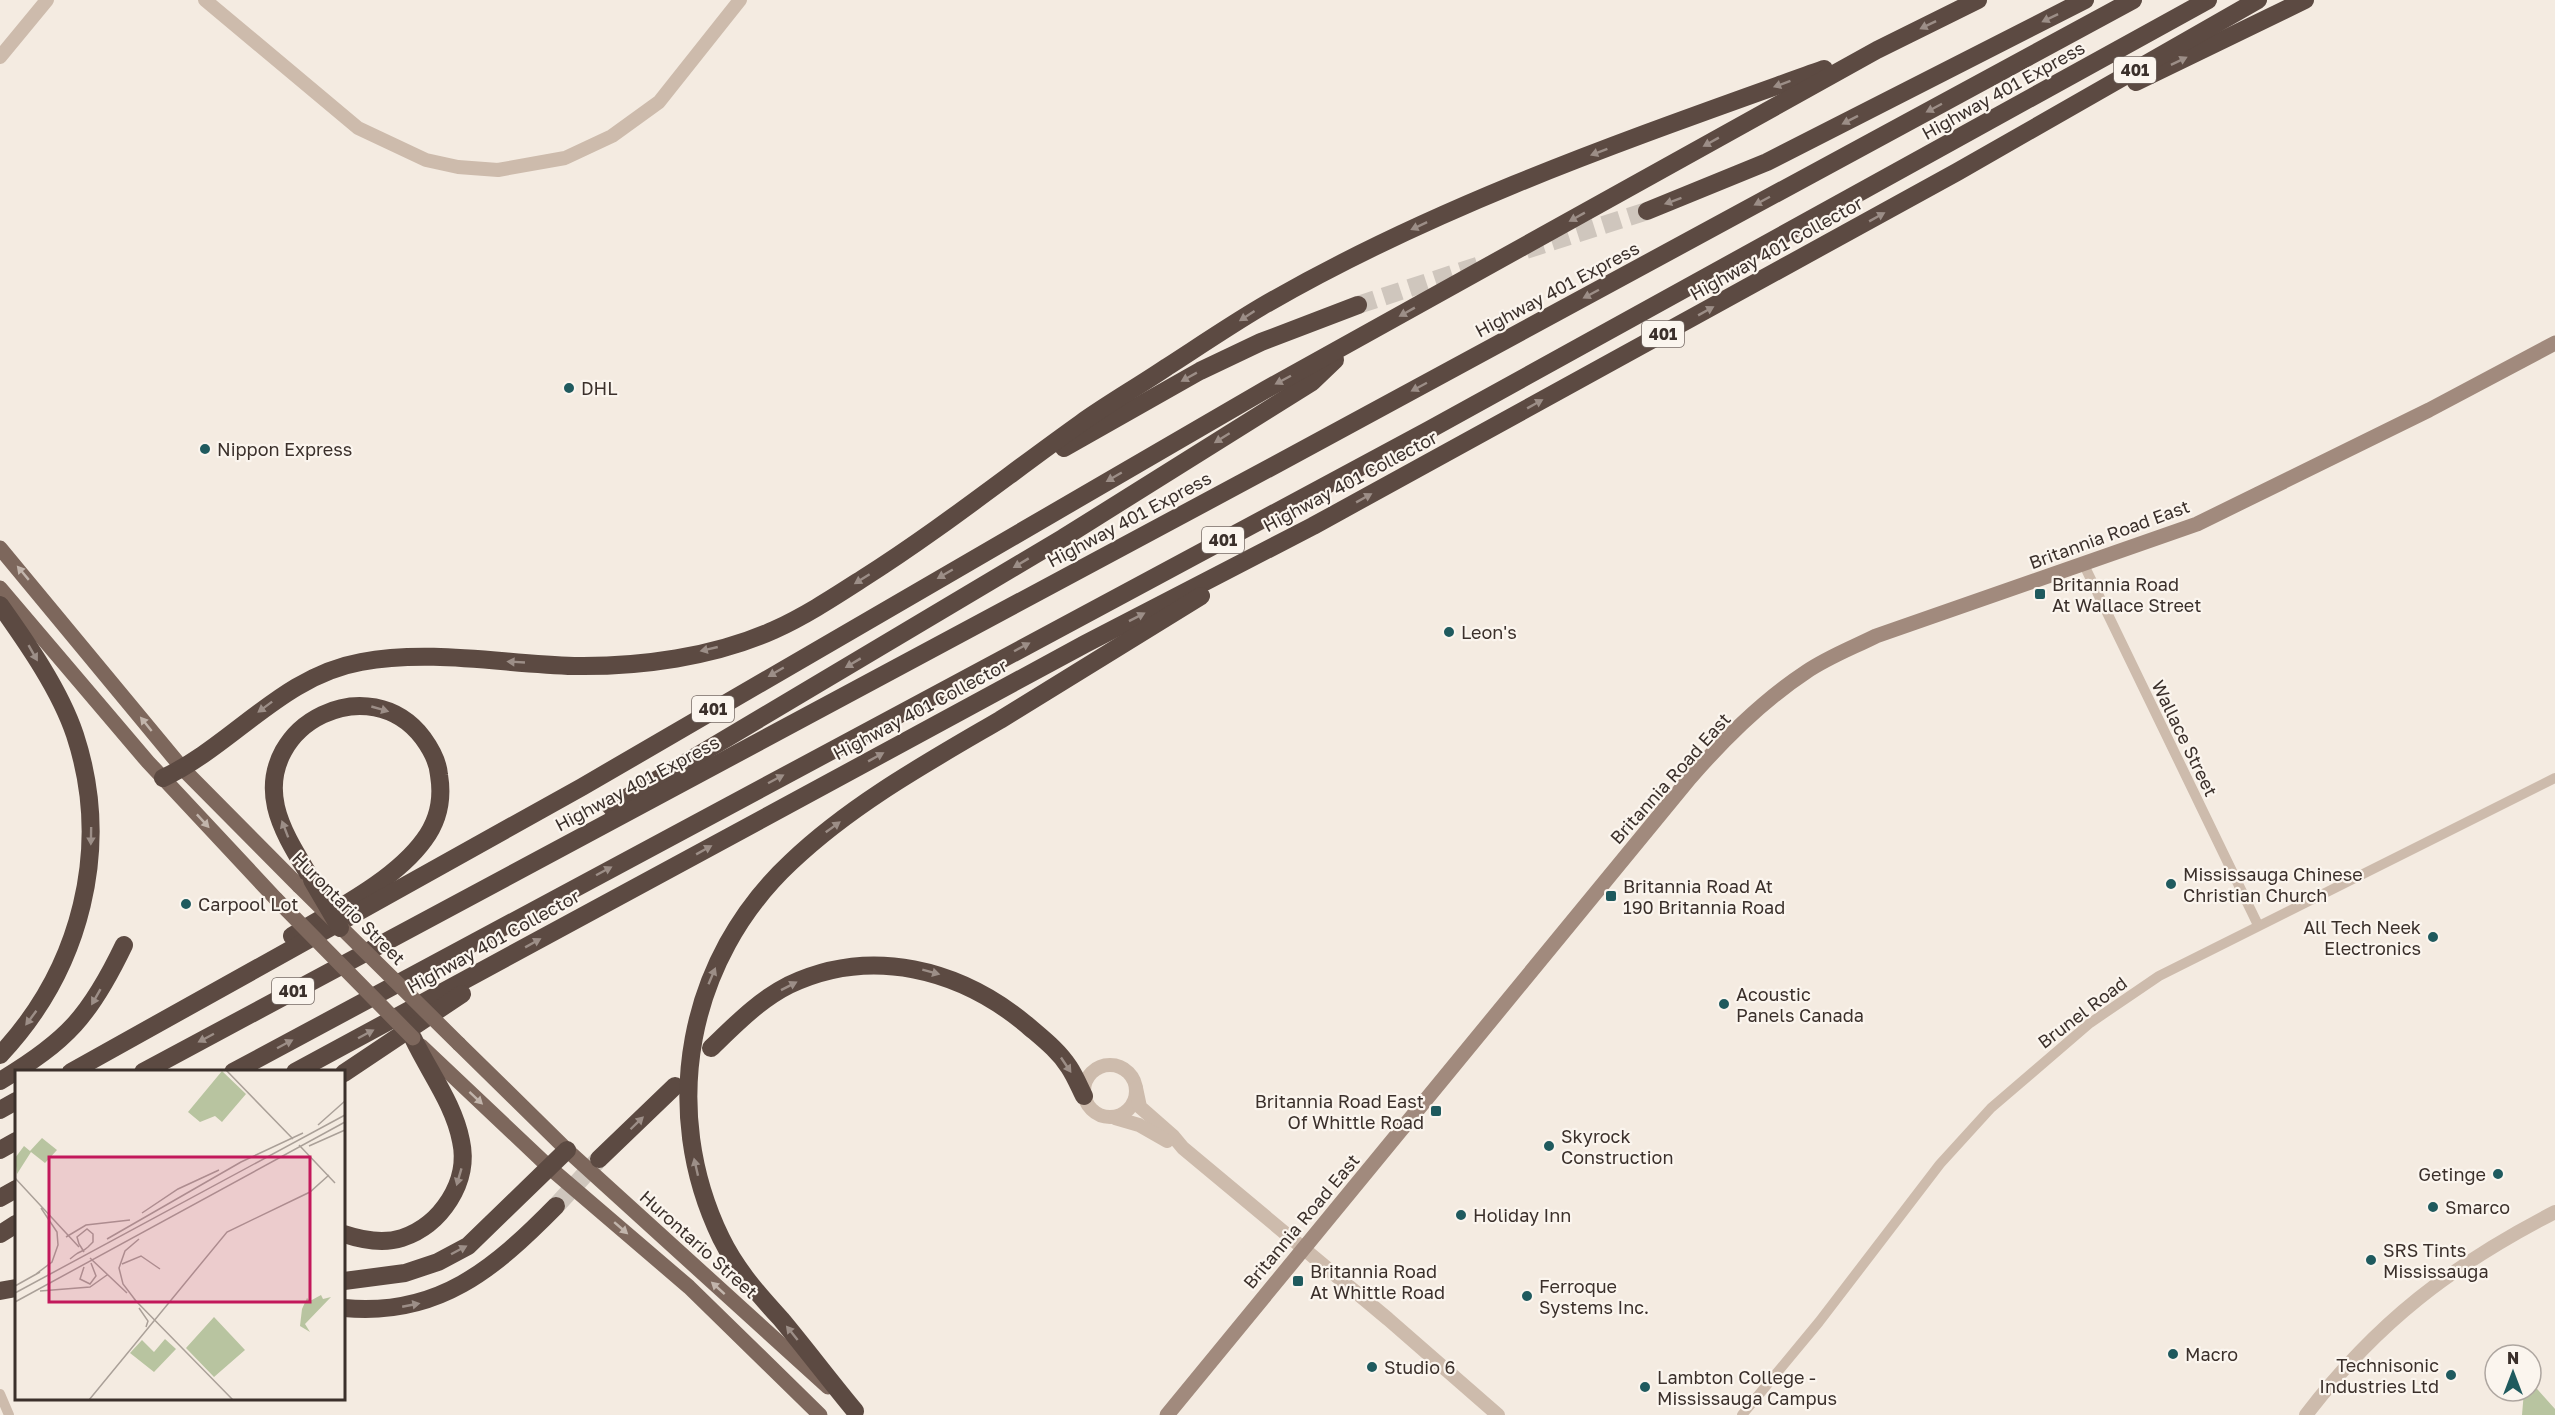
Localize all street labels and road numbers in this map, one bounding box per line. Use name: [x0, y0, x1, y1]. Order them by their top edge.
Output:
street label: Highway 401 Express: [1918, 36, 2088, 144]
road number: 401: [2114, 57, 2156, 83]
street label: Highway 401 Collector: [1686, 191, 1866, 305]
street label: Highway 401 Express: [1471, 236, 1643, 342]
road number: 401: [1642, 321, 1684, 347]
street label: Highway 401 Collector: [1259, 426, 1441, 536]
street label: Highway 401 Express: [1043, 466, 1215, 572]
street label: Britannia Road East: [2026, 495, 2192, 573]
road number: 401: [1202, 527, 1244, 553]
street label: Highway 401 Collector: [829, 654, 1011, 764]
street label: Wallace Street: [2147, 676, 2223, 800]
road number: 401: [692, 696, 734, 722]
street label: Britannia Road East: [1605, 708, 1735, 848]
street label: Highway 401 Express: [551, 730, 723, 836]
street label: Hurontario Street: [288, 847, 410, 969]
street label: Highway 401 Collector: [403, 884, 583, 998]
street label: Brunel Road: [2033, 971, 2131, 1053]
road number: 401: [272, 978, 314, 1004]
street label: Britannia Road East: [1238, 1149, 1364, 1293]
street label: Hurontario Street: [636, 1185, 762, 1303]

